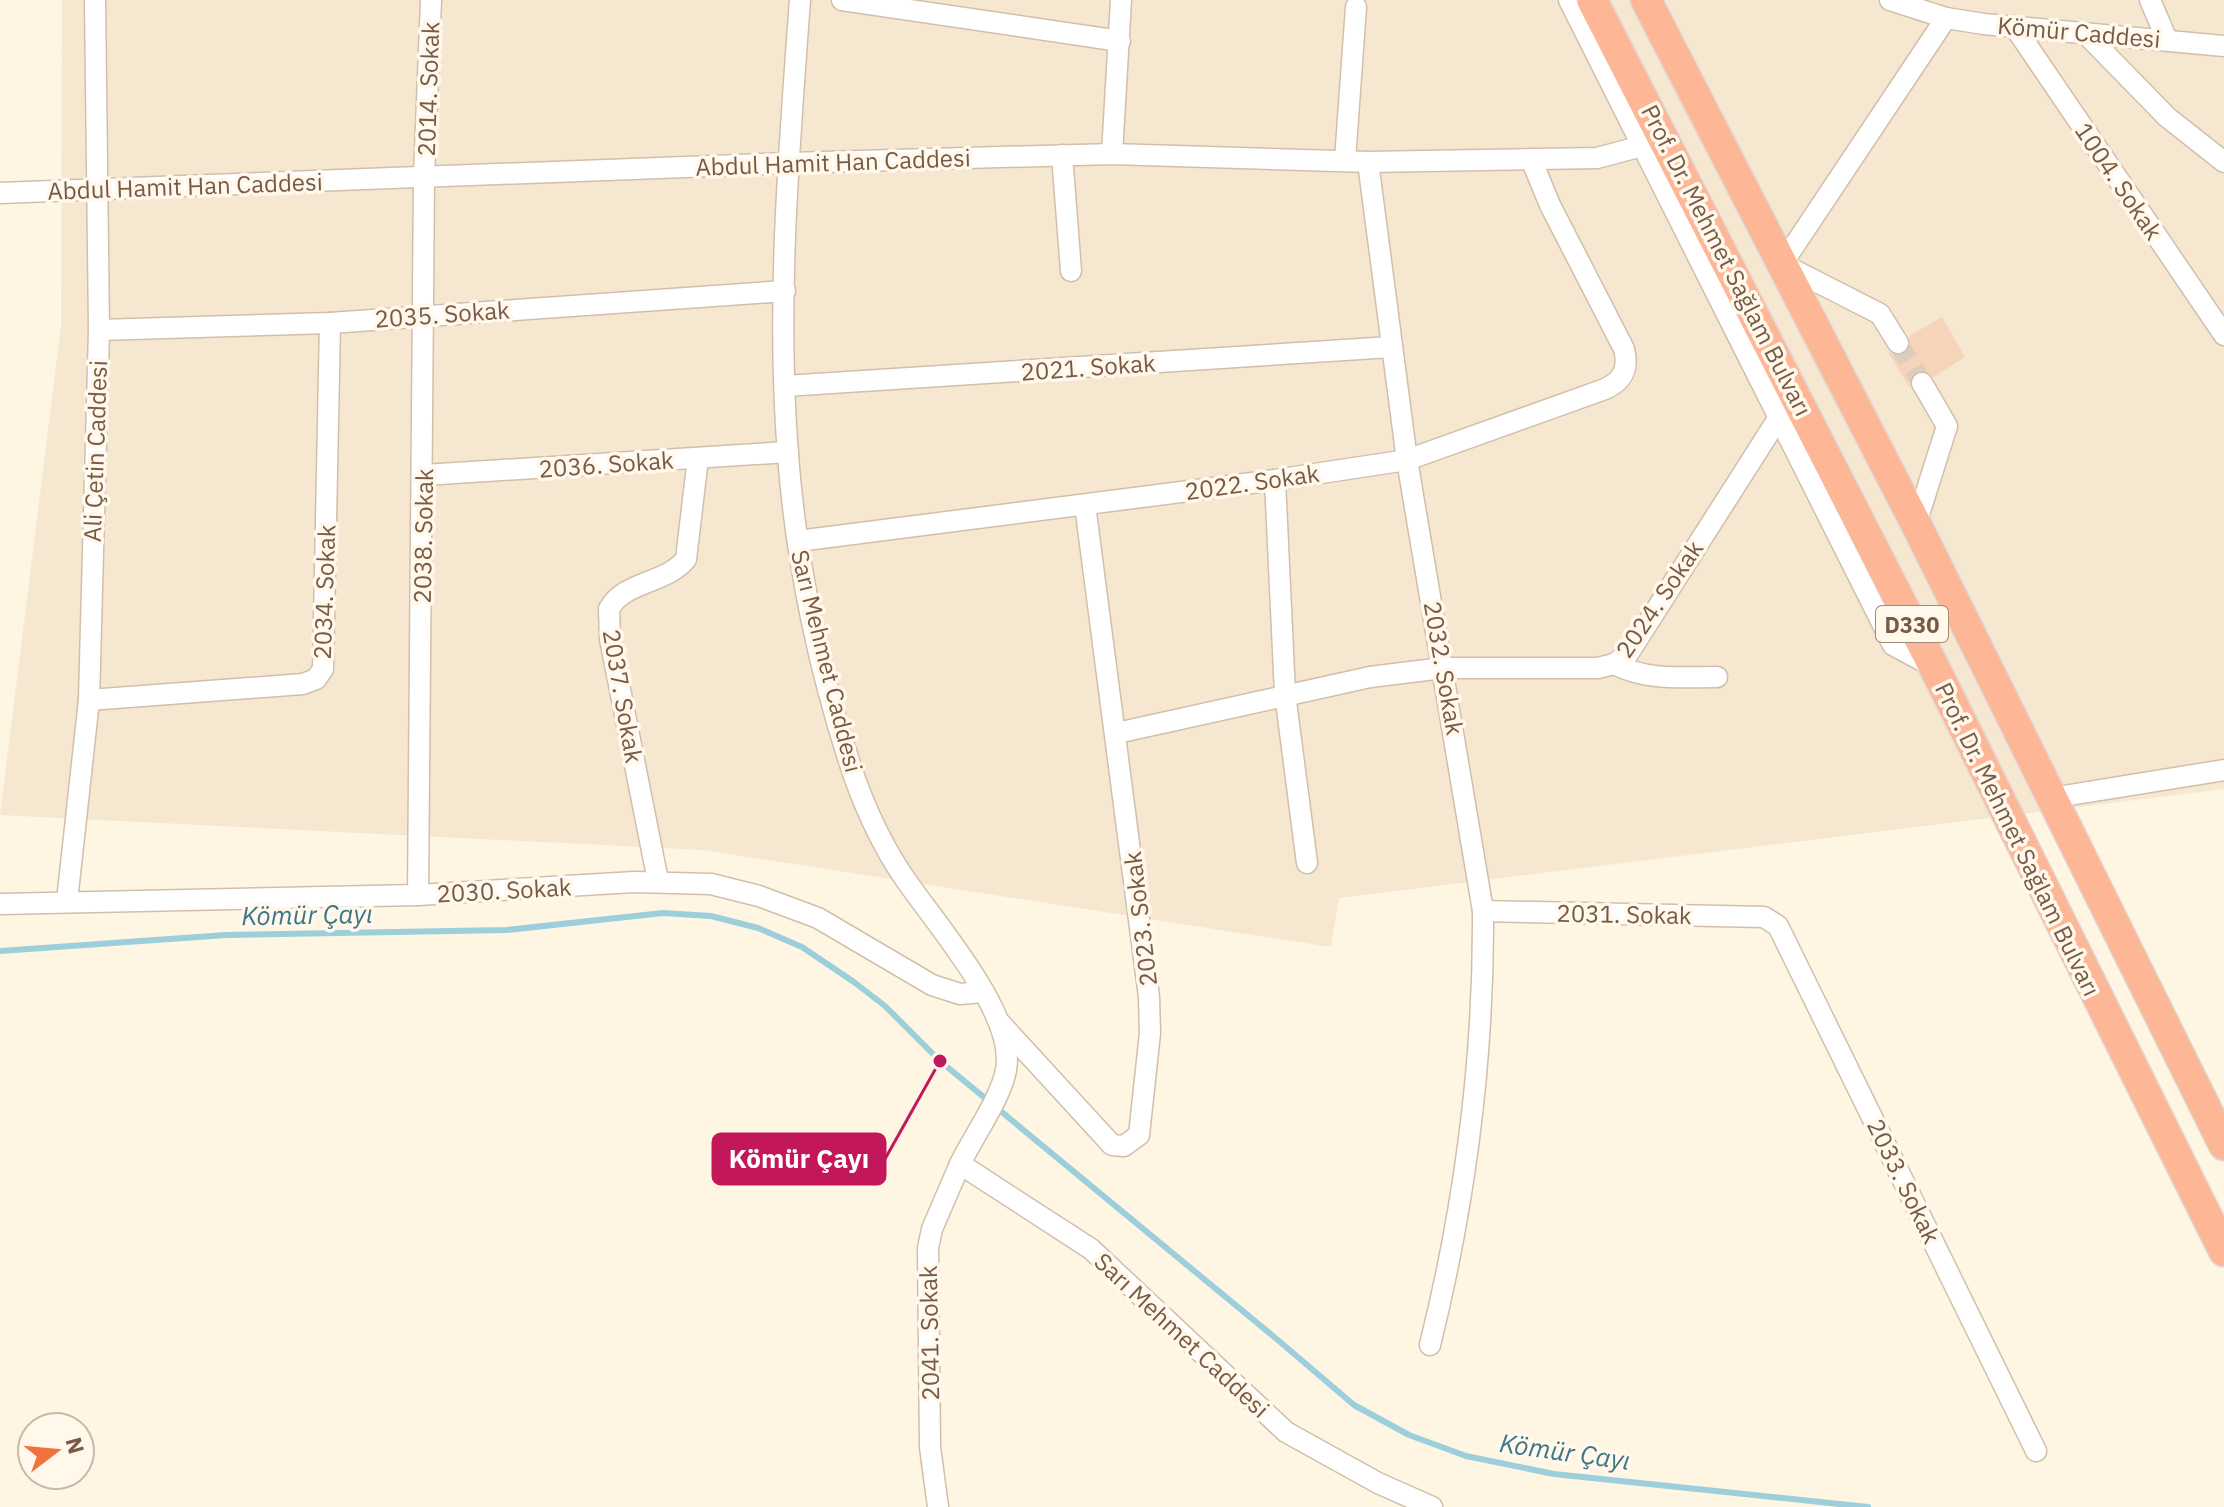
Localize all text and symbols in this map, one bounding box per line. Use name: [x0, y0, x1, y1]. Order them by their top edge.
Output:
street label: Kömür Caddesi: [1996, 9, 2162, 55]
street label: 2014. Sokak: [410, 21, 446, 157]
street label: Prof. Dr. Mehmet Sağlam Bulvarı: [1634, 99, 1820, 421]
street label: 1004. Sokak: [2068, 116, 2170, 246]
street label: Abdul Hamit Han Caddesi: [695, 141, 971, 183]
street label: Abdul Hamit Han Caddesi: [47, 165, 323, 207]
street label: 2035. Sokak: [373, 293, 511, 335]
street label: 2021. Sokak: [1019, 346, 1157, 388]
street label: Ali Çetin Caddesi: [76, 360, 114, 542]
street label: 2036. Sokak: [537, 443, 675, 485]
street label: 2022. Sokak: [1183, 457, 1321, 507]
street label: 2038. Sokak: [406, 468, 440, 604]
street label: 2034. Sokak: [306, 524, 342, 660]
street label: 2024. Sokak: [1608, 534, 1710, 664]
street label: Sarı Mehmet Caddesi: [784, 546, 870, 776]
street label: 2032. Sokak: [1417, 599, 1472, 738]
road number: D330: [1876, 606, 1948, 642]
street label: 2037. Sokak: [596, 627, 651, 766]
street label: Prof. Dr. Mehmet Sağlam Bulvarı: [1928, 677, 2108, 1001]
street label: 2023. Sokak: [1116, 850, 1164, 988]
street label: 2030. Sokak: [436, 870, 573, 910]
water label: Kömür Çayı: [241, 896, 373, 932]
street label: 2031. Sokak: [1556, 897, 1692, 931]
street label: 2033. Sokak: [1860, 1113, 1948, 1249]
callout: Kömür Çayı: [713, 1134, 885, 1184]
text: Kömür Çayı: [729, 1141, 869, 1175]
street label: Sarı Mehmet Caddesi: [1088, 1245, 1276, 1425]
street label: 2041. Sokak: [912, 1265, 946, 1401]
north arrow: [16, 1411, 96, 1491]
water label: Kömür Çayı: [1498, 1425, 1632, 1477]
text: N: [60, 1434, 92, 1457]

